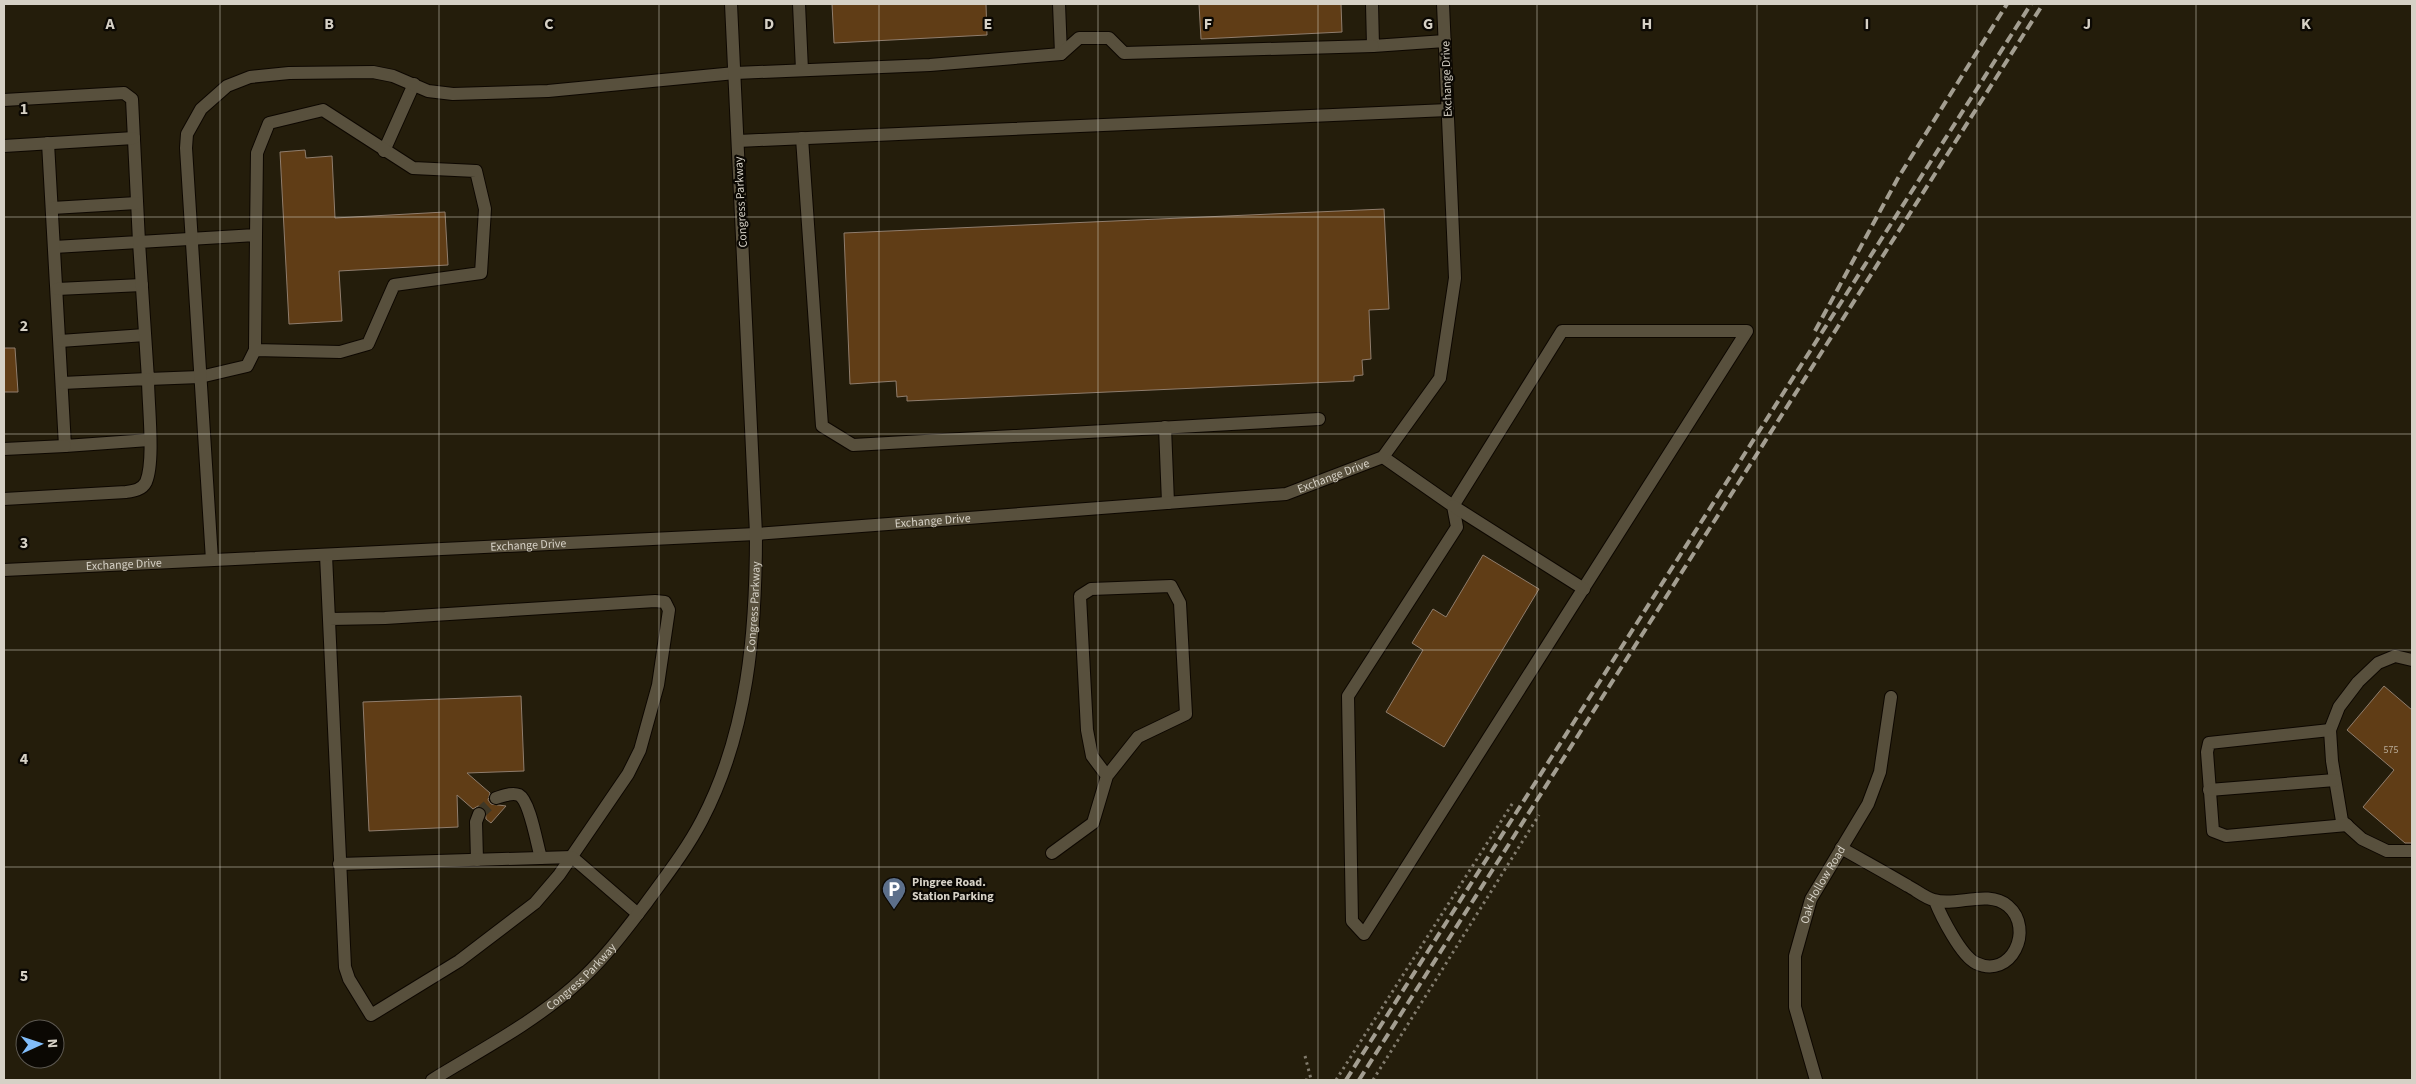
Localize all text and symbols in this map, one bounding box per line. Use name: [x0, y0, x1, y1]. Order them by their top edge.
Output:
text: A: [104, 13, 115, 35]
text: B: [324, 13, 334, 35]
text: C: [544, 13, 554, 35]
text: D: [764, 13, 774, 35]
text: E: [984, 13, 992, 35]
text: F: [1204, 13, 1212, 35]
text: G: [1423, 13, 1433, 35]
text: H: [1642, 13, 1652, 35]
text: I: [1865, 13, 1869, 35]
text: J: [2083, 13, 2091, 35]
text: K: [2301, 13, 2311, 35]
street label: Exchange Drive: [1437, 41, 1457, 117]
text: 1: [20, 98, 28, 120]
street label: Congress Parkway: [730, 156, 752, 248]
text: 2: [20, 315, 28, 337]
street label: Exchange Drive: [1295, 454, 1372, 497]
street label: Exchange Drive: [894, 509, 971, 532]
text: 3: [20, 532, 28, 554]
street label: Exchange Drive: [490, 535, 567, 555]
street label: Exchange Drive: [85, 554, 162, 575]
street label: Congress Parkway: [742, 561, 764, 653]
house number: 575: [2384, 743, 2398, 757]
text: 4: [20, 748, 29, 770]
street label: Oak Hollow Road: [1796, 842, 1850, 926]
place label: Pingree Road. Station Parking: [912, 874, 994, 905]
parking icon: Pingree Road. Station Parking: [881, 876, 907, 910]
street label: Congress Parkway: [542, 939, 620, 1014]
text: 5: [20, 965, 28, 987]
north arrow: [15, 1019, 65, 1069]
text: N: [42, 1038, 62, 1049]

